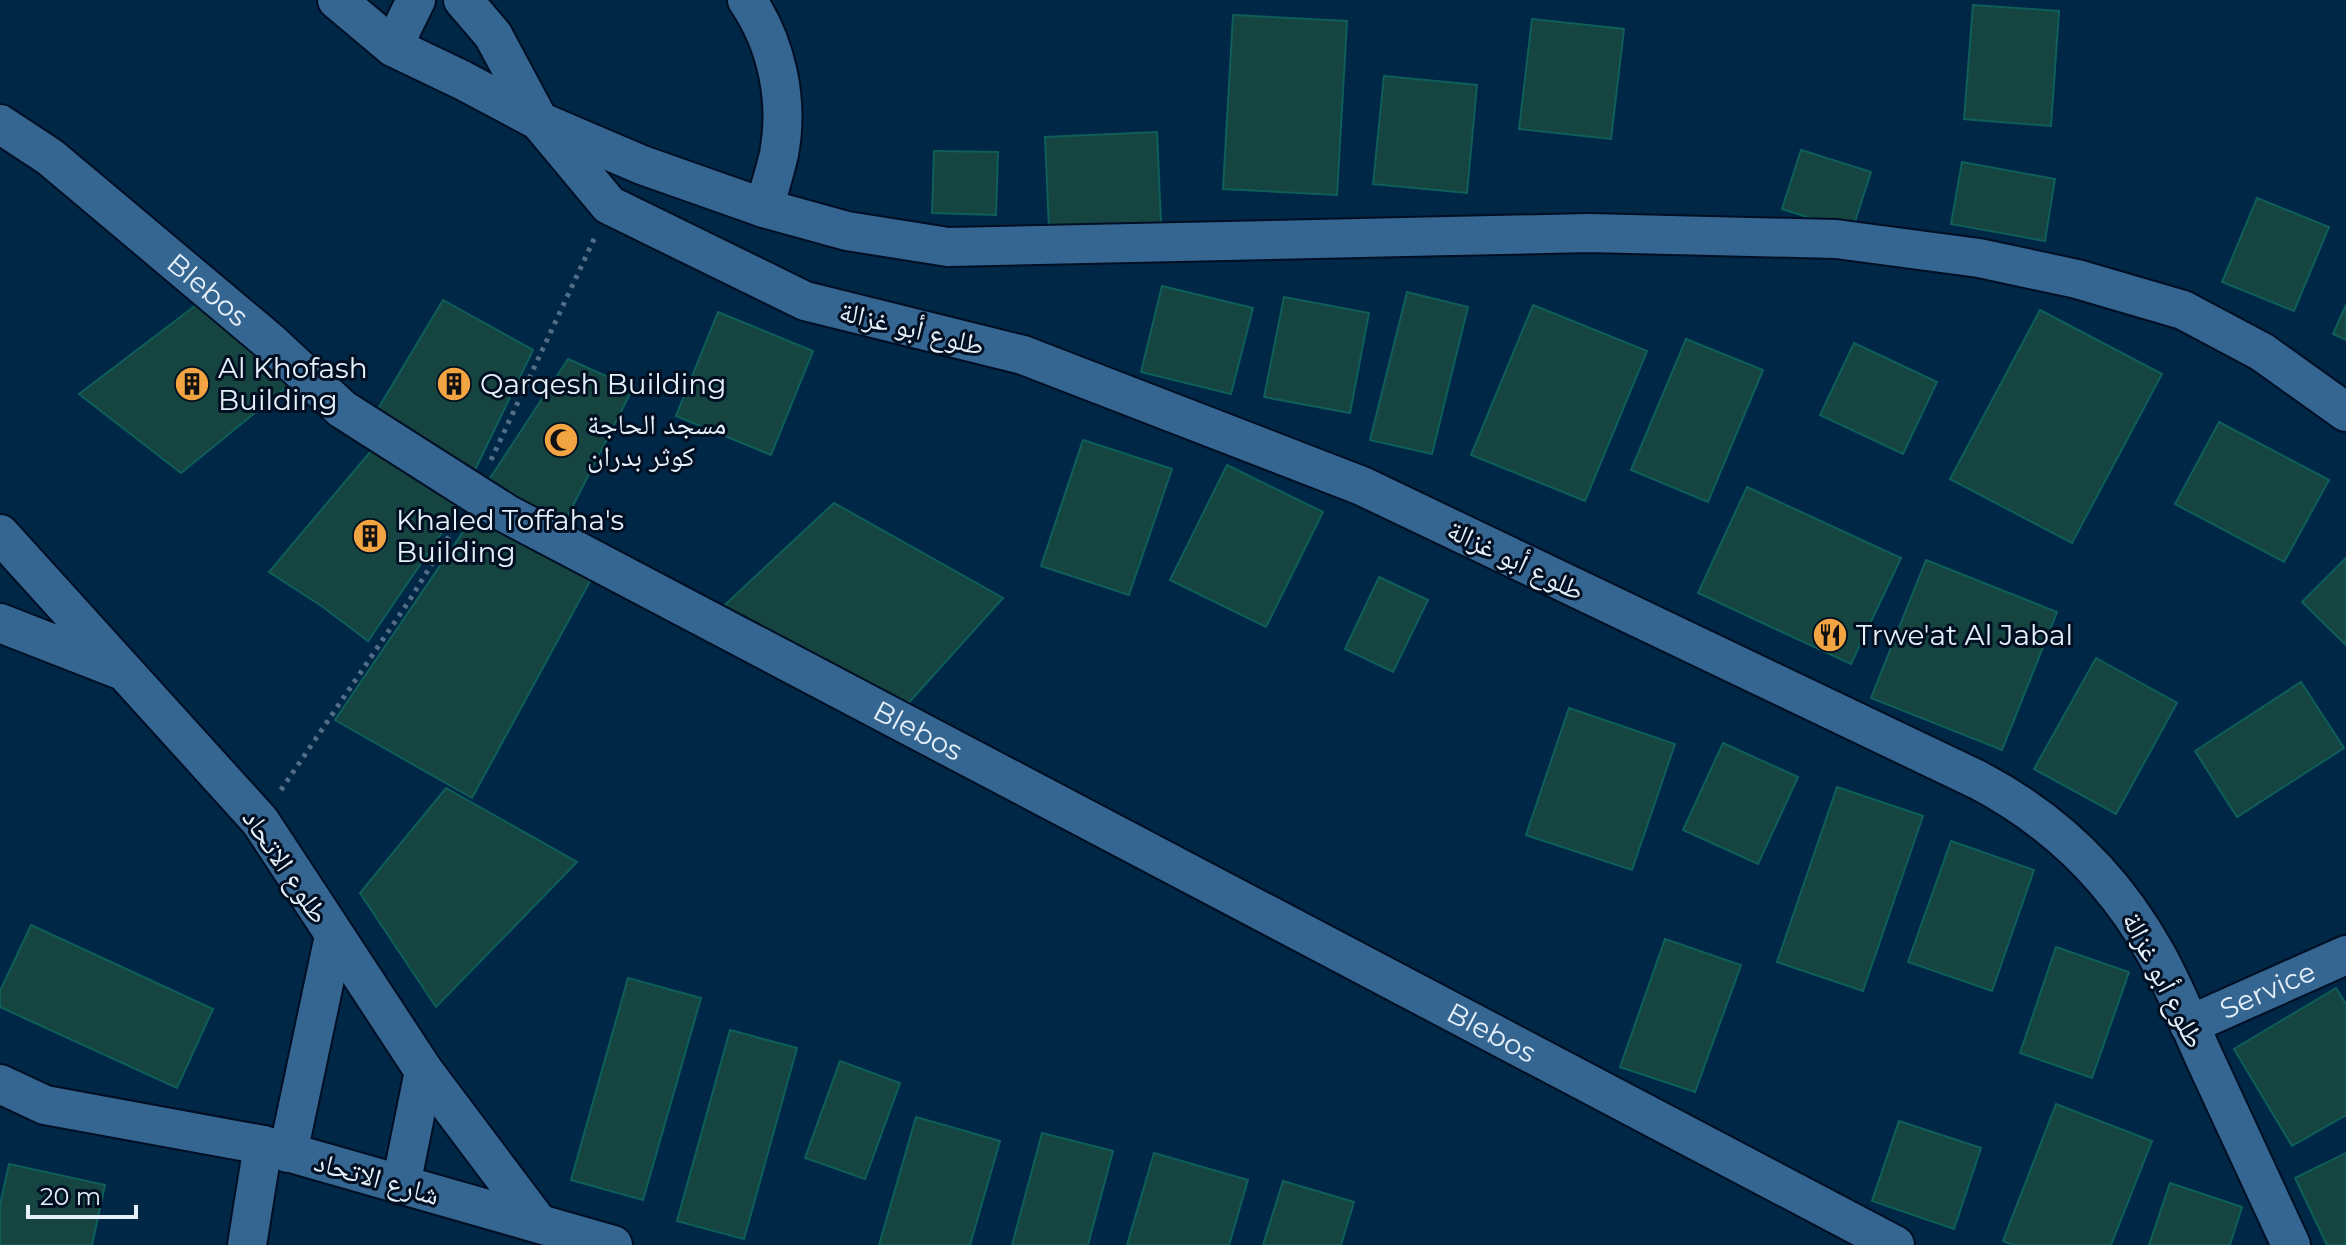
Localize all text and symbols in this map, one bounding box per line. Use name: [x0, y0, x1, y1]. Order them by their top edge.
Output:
street label: Blebos: [160, 246, 255, 333]
street label: طلوع أبو غزالة: [836, 294, 988, 363]
place label: Al Khofash Building: [218, 351, 368, 417]
building icon: Al Khofash Building: [173, 365, 211, 403]
building icon: Qarqesh Building: [435, 365, 473, 403]
place label: Qarqesh Building: [480, 367, 726, 401]
place label: مسجد الحاجة كوثر بدران: [587, 407, 726, 473]
mosque icon: مسجد الحاجة كوثر بدران: [542, 421, 580, 459]
place label: Khaled Toffaha's Building: [396, 503, 624, 569]
street label: طلوع أبو غزالة: [1442, 512, 1590, 609]
building icon: Khaled Toffaha's Building: [351, 517, 389, 555]
restaurant icon: Trwe'at Al Jabal: [1811, 616, 1849, 654]
place label: Trwe'at Al Jabal: [1856, 618, 2073, 652]
street label: Blebos: [868, 693, 968, 768]
street label: طلوع الاتحاد: [235, 802, 337, 930]
street label: طلوع أبو غزالة: [2114, 906, 2213, 1054]
street label: Service: [2215, 954, 2321, 1026]
street label: Blebos: [1441, 995, 1542, 1070]
street label: شارع الاتحاد: [310, 1144, 444, 1213]
scale bar: [28, 1169, 136, 1219]
text: 20 m: [40, 1182, 101, 1211]

